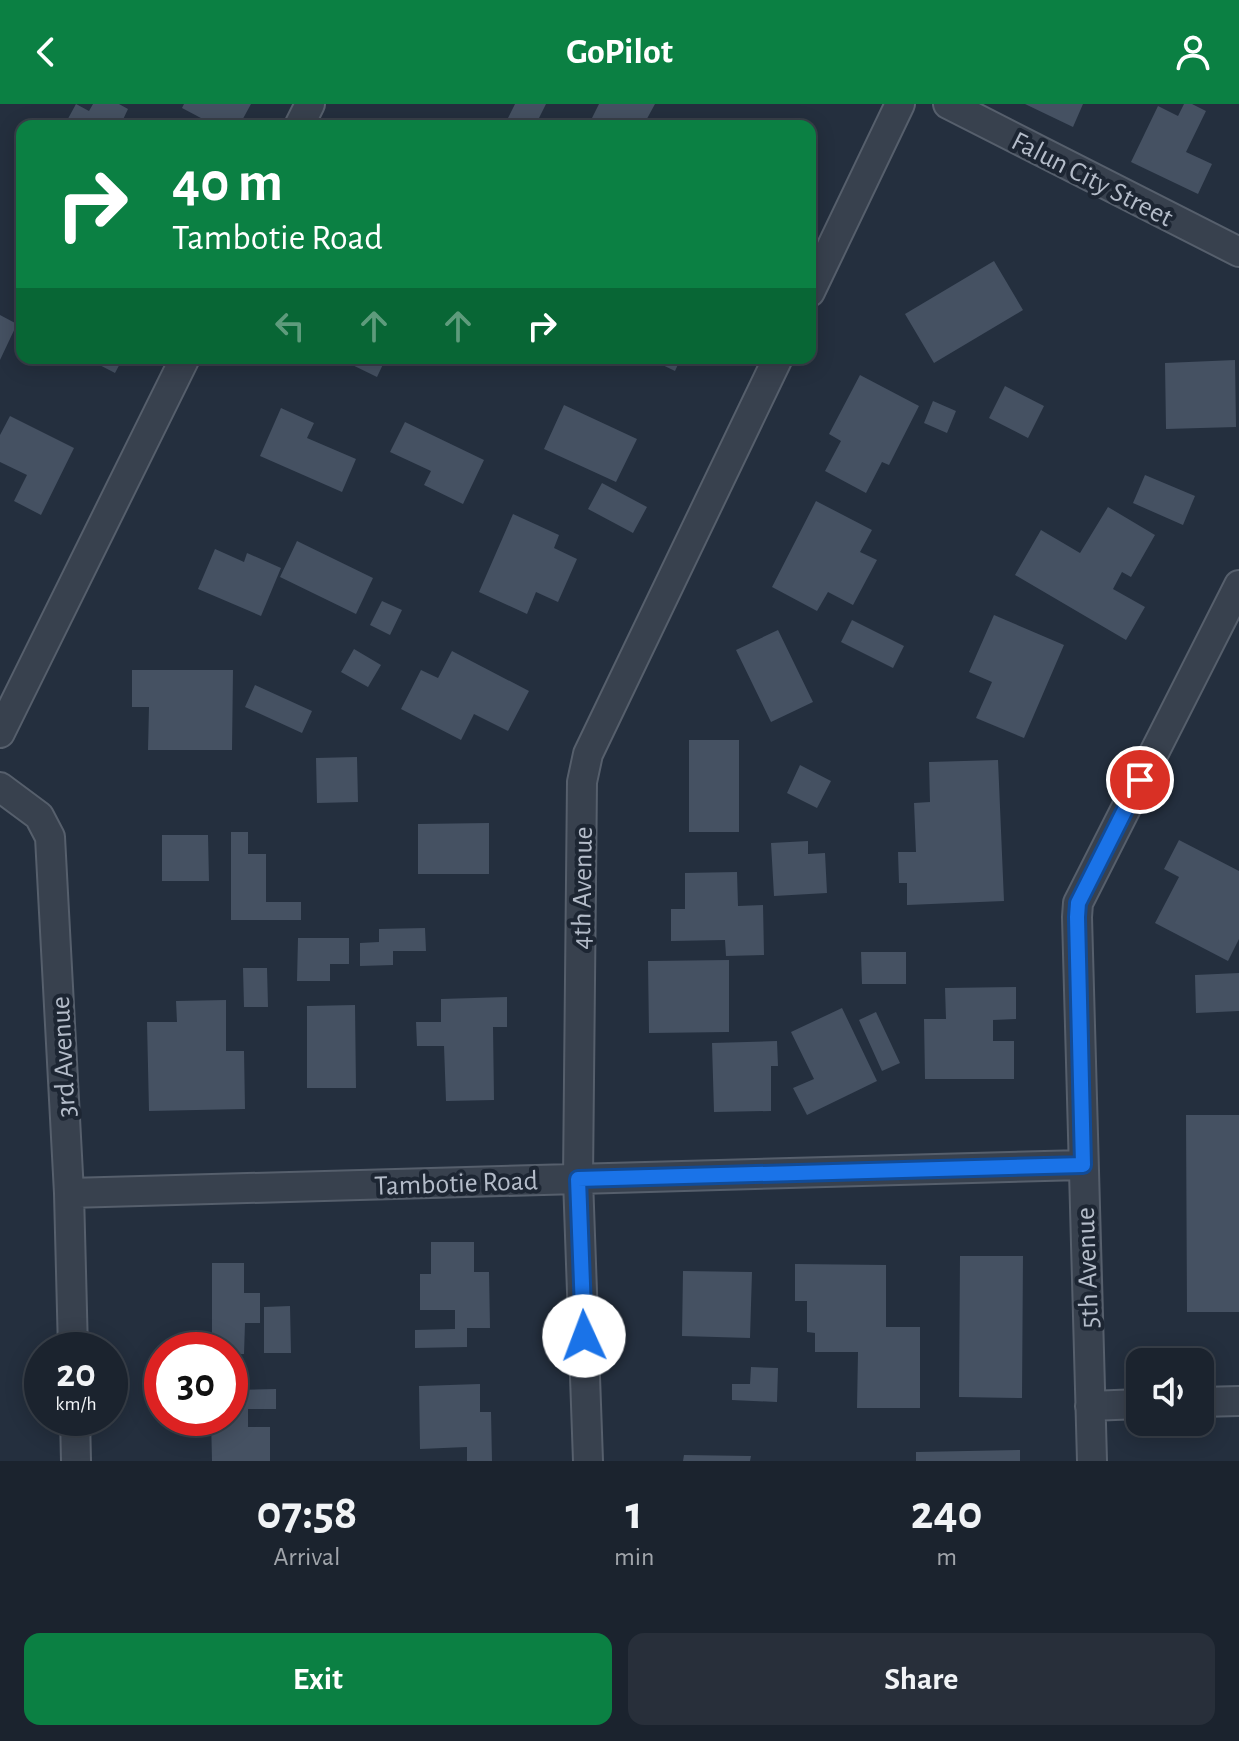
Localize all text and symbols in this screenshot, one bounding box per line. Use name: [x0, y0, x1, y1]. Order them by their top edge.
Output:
icon: back: [24, 30, 68, 74]
icon: person: [1171, 30, 1215, 74]
text: GoPilot: [566, 34, 673, 70]
street label: Falun City Street: [1007, 127, 1177, 232]
icon: right: [40, 152, 144, 256]
text: 40 m: [172, 155, 283, 211]
text: Tambotie Road: [172, 220, 383, 256]
icon: left: [268, 304, 312, 348]
icon: ahead: [352, 304, 396, 348]
icon: ahead: [436, 304, 480, 348]
icon: right: [520, 304, 564, 348]
pin: [1106, 746, 1174, 814]
icon: arrive: [1118, 758, 1162, 802]
street label: 4th Avenue: [568, 826, 598, 950]
street label: 3rd Avenue: [47, 996, 81, 1118]
street label: Tambotie Road: [374, 1167, 539, 1201]
street label: 5th Avenue: [1072, 1207, 1104, 1329]
position arrow: [542, 1294, 626, 1378]
speed limit sign: 30: [144, 1332, 248, 1436]
map controls: [1126, 1348, 1214, 1436]
button: sound: [1126, 1348, 1214, 1436]
text: 20: [56, 1354, 96, 1394]
text: km/h: [55, 1394, 97, 1414]
text: 07:58: [256, 1490, 358, 1538]
text: 1: [626, 1490, 643, 1538]
text: 240: [911, 1490, 983, 1538]
text: Arrival: [274, 1544, 340, 1570]
text: min: [614, 1544, 654, 1570]
text: m: [936, 1544, 957, 1570]
button: Exit: [24, 1633, 612, 1725]
button: Share: [628, 1633, 1215, 1725]

